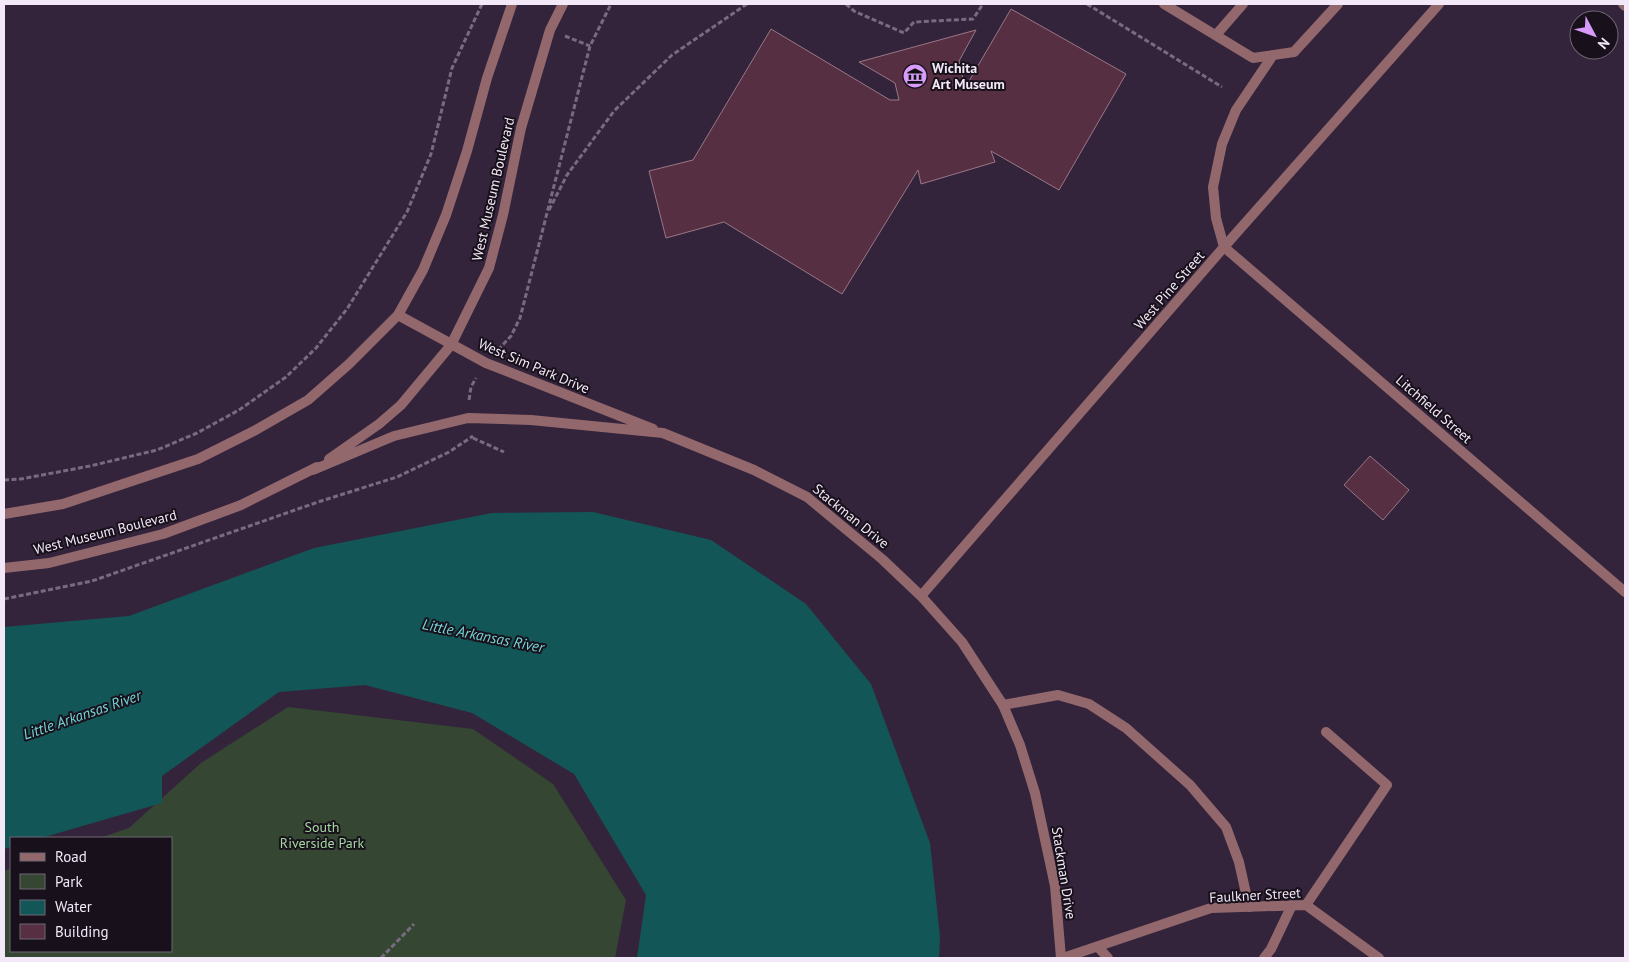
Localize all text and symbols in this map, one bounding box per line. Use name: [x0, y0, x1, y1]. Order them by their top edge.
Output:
north arrow: [1569, 10, 1619, 60]
text: N: [1594, 34, 1614, 53]
place label: Wichita Art Museum: [932, 59, 1005, 93]
museum icon: Wichita Art Museum: [902, 63, 928, 89]
street label: West Museum Boulevard: [468, 115, 518, 263]
street label: West Pine Street: [1130, 247, 1208, 333]
street label: West Sim Park Drive: [476, 334, 592, 398]
street label: Litchfield Street: [1392, 371, 1476, 447]
street label: Stackman Drive: [809, 480, 893, 552]
street label: West Museum Boulevard: [32, 506, 178, 558]
water label: Little Arkansas River: [421, 614, 547, 657]
water label: Little Arkansas River: [20, 685, 144, 744]
park label: South Riverside Park: [280, 818, 364, 852]
street label: Stackman Drive: [1048, 826, 1080, 920]
legend: [10, 837, 172, 952]
text: Road: [55, 847, 87, 866]
text: Park: [55, 872, 83, 891]
street label: Faulkner Street: [1209, 884, 1301, 906]
text: Water: [55, 897, 92, 916]
text: Building: [55, 922, 109, 941]

